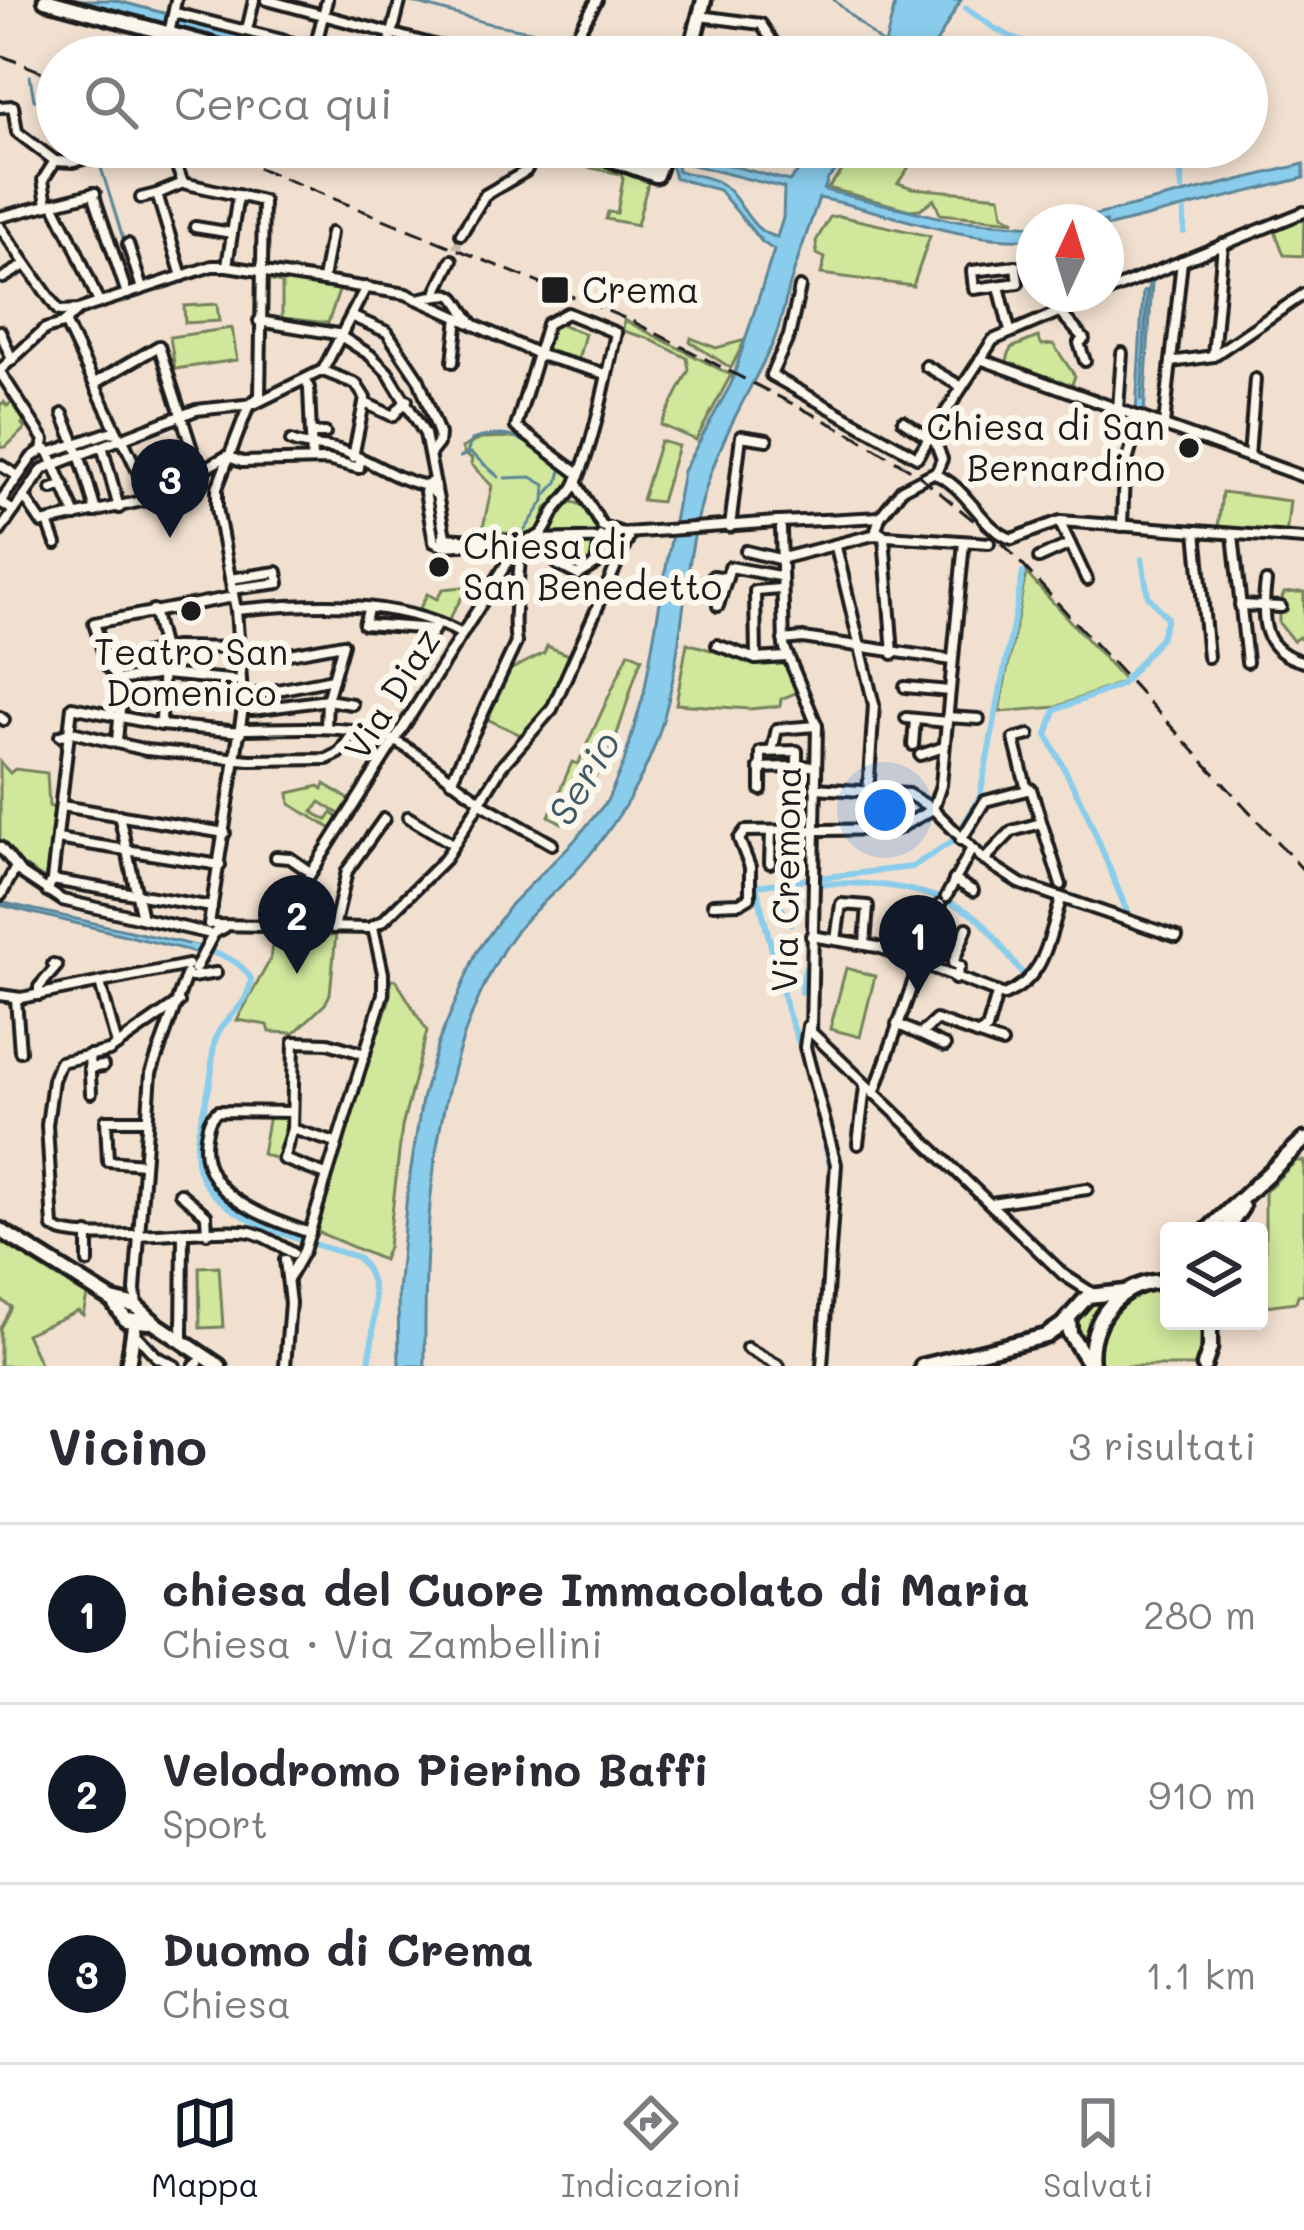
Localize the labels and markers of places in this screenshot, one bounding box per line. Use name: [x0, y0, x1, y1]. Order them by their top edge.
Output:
place label: Crema: [582, 265, 699, 312]
marker: Crema: [539, 274, 571, 306]
place label: Chiesa di San Bernardino: [926, 402, 1165, 490]
marker: Chiesa di San Bernardino: [1176, 435, 1202, 461]
pin: 3: [131, 439, 209, 538]
place label: Chiesa di San Benedetto: [463, 521, 722, 609]
marker: Chiesa di San Benedetto: [426, 554, 452, 580]
marker: Teatro San Domenico: [178, 598, 204, 624]
place label: Teatro San Domenico: [94, 627, 288, 715]
pin: 2: [258, 875, 336, 974]
pin: 1: [879, 895, 957, 994]

